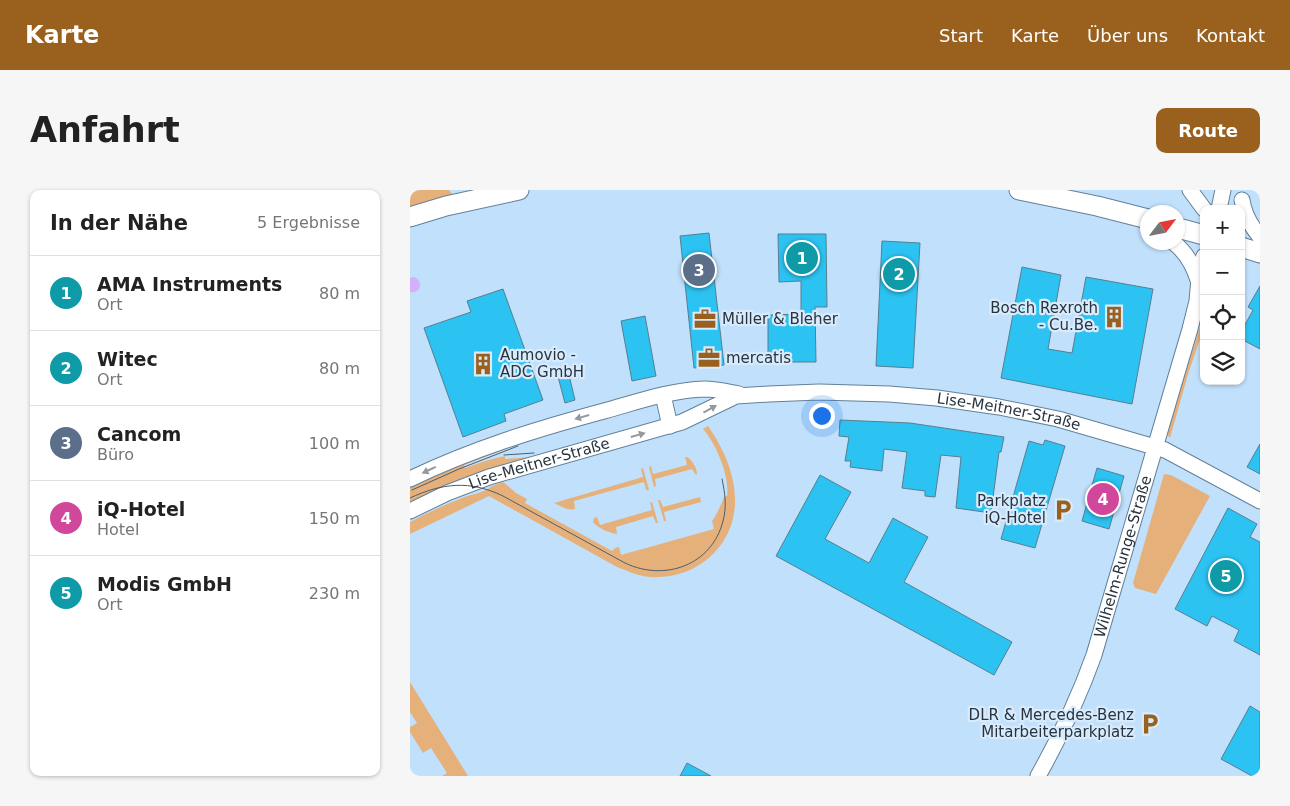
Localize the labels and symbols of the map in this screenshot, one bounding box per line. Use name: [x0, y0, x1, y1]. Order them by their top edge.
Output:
north arrow: [1140, 205, 1185, 250]
pin: 1: [786, 239, 818, 277]
pin: 3: [683, 251, 715, 289]
pin: 2: [883, 255, 915, 293]
place label: Bosch Rexroth - Cu.Be.: [990, 299, 1098, 334]
building icon: Bosch Rexroth - Cu.Be.: [1101, 304, 1127, 330]
office icon: Müller & Bleher: [692, 306, 718, 332]
place label: Müller & Bleher: [722, 310, 839, 328]
office icon: mercatis: [696, 345, 722, 371]
place label: Aumovio - ADC GmbH: [500, 346, 584, 381]
place label: mercatis: [726, 349, 791, 367]
building icon: Aumovio - ADC GmbH: [470, 351, 496, 377]
street label: Lise-Meitner-Straße: [936, 389, 1083, 434]
your location: [809, 403, 835, 429]
one-way arrow: [703, 404, 717, 413]
one-way arrow: [575, 413, 590, 421]
one-way arrow: [631, 430, 646, 438]
street label: Lise-Meitner-Straße: [466, 434, 612, 493]
one-way arrow: [422, 467, 436, 475]
street label: Wilhelm-Runge-Straße: [1091, 473, 1155, 640]
pin: 4: [1087, 480, 1119, 518]
place label: Parkplatz iQ-Hotel: [977, 492, 1046, 527]
parking icon: Parkplatz iQ-Hotel: [1050, 497, 1076, 523]
pin: 5: [1210, 557, 1242, 595]
place label: DLR & Mercedes-Benz Mitarbeiterparkplatz: [969, 706, 1134, 741]
parking icon: DLR & Mercedes-Benz Mitarbeiterparkplatz: [1137, 711, 1163, 737]

